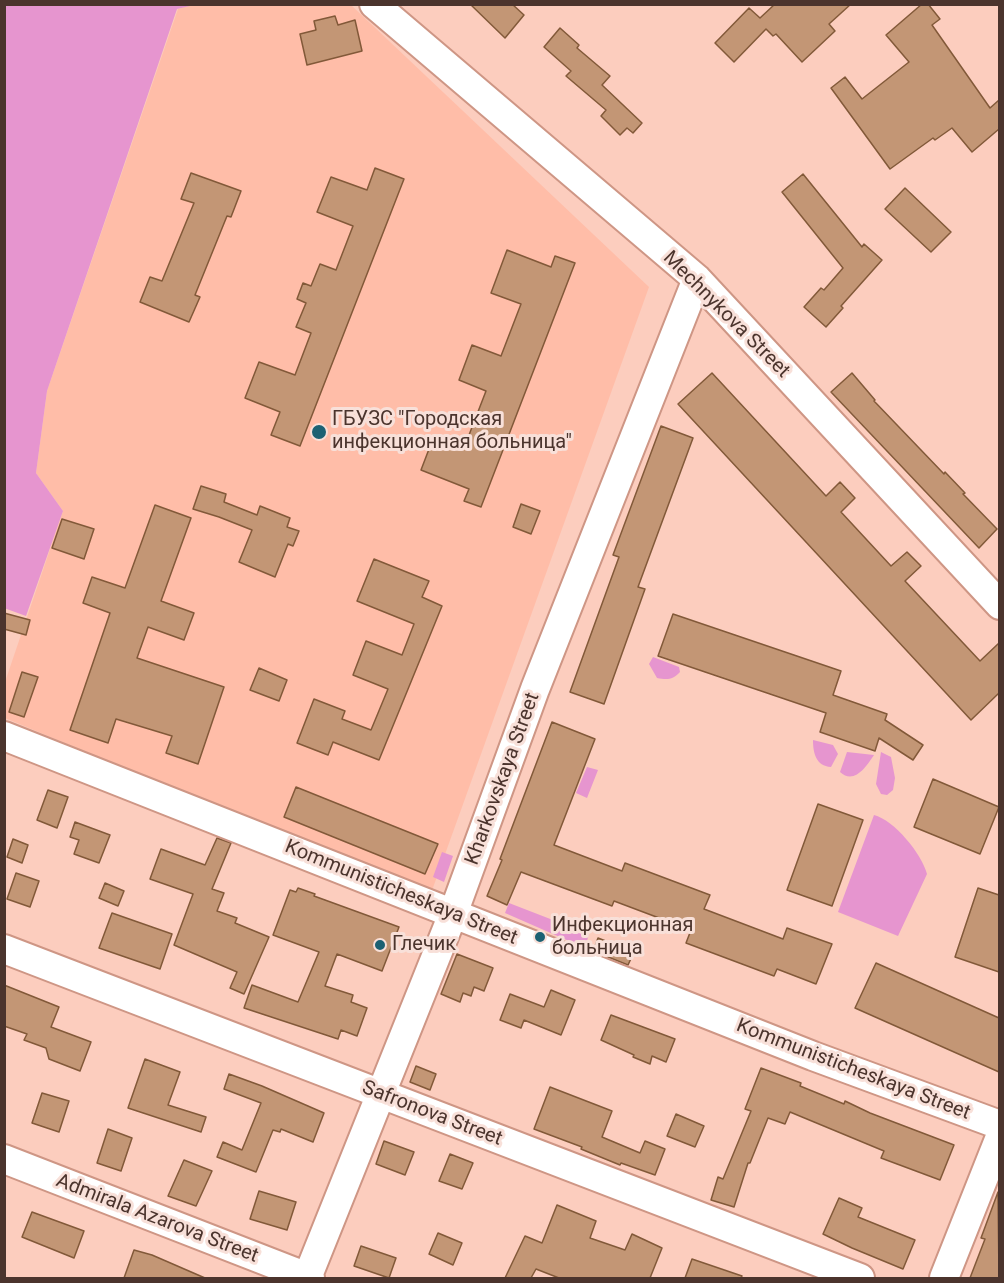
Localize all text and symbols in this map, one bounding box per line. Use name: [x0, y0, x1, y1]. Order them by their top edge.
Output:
street label: Mechnykova Street: [658, 247, 794, 383]
place label: ГБУЗС "Городская инфекционная больница": [332, 408, 572, 455]
marker: ГБУЗС "Городская инфекционная больница": [310, 423, 328, 441]
street label: Kharkovskaya Street: [461, 690, 545, 868]
street label: Kommunisticheskaya Street: [281, 835, 521, 951]
place label: Инфекционная больница: [552, 914, 693, 961]
marker: Инфекционная больница: [533, 930, 547, 944]
place label: Глечик: [392, 933, 456, 957]
marker: Глечик: [373, 938, 387, 952]
street label: Kommunisticheskaya Street: [733, 1014, 973, 1126]
street label: Safronova Street: [359, 1076, 505, 1152]
street label: Admirala Azarova Street: [53, 1169, 261, 1269]

